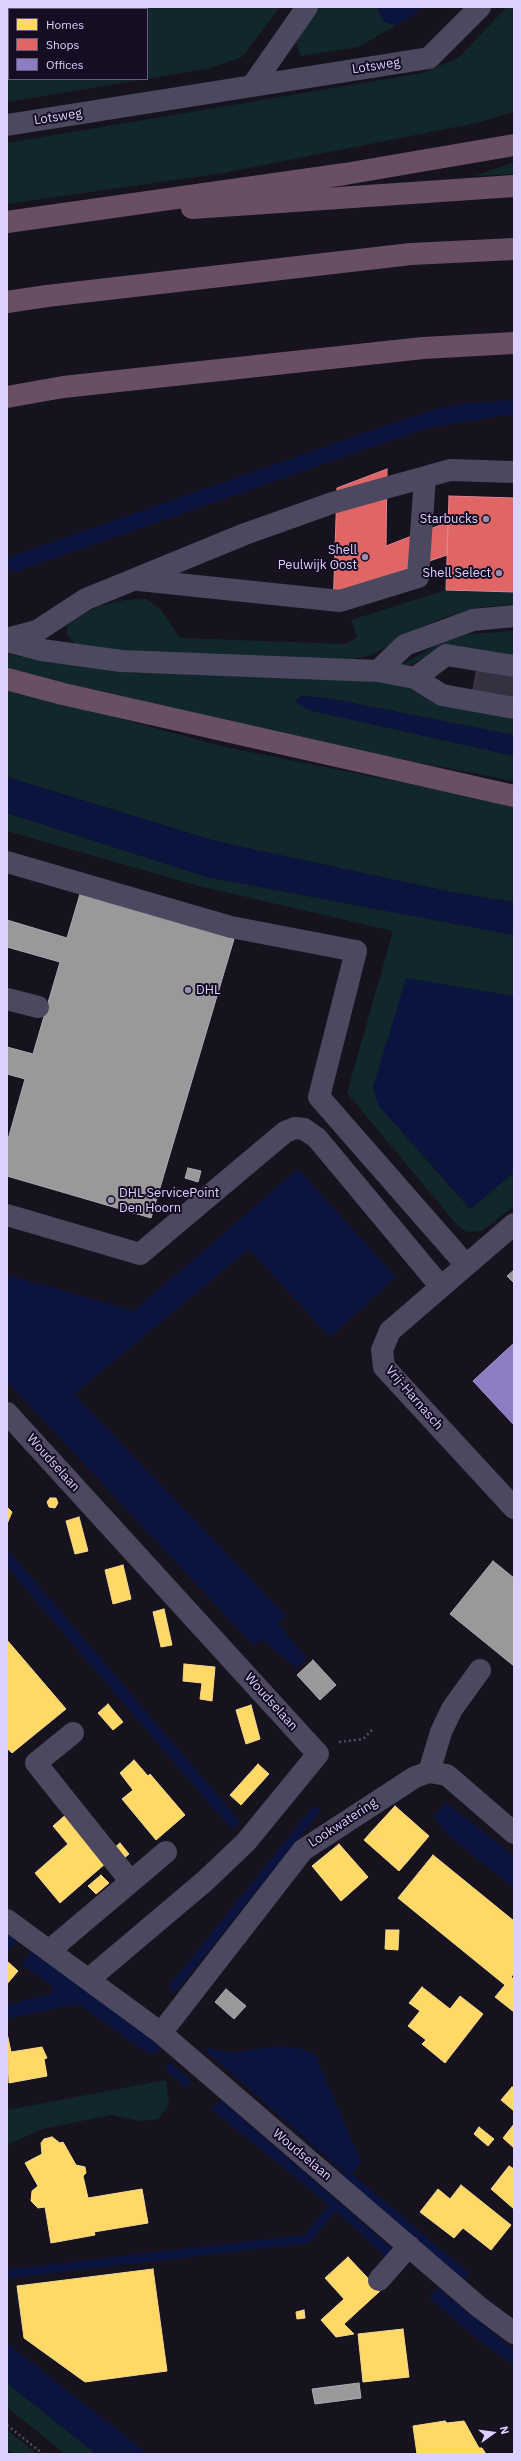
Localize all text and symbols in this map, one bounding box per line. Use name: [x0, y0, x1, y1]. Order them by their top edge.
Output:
legend: [8, 8, 148, 80]
text: Homes: [46, 17, 84, 32]
text: Shops: [46, 37, 79, 52]
street label: Lotsweg: [351, 55, 401, 77]
text: Offices: [46, 57, 84, 72]
street label: Lotsweg: [33, 106, 83, 128]
place label: Starbucks: [420, 511, 478, 527]
marker: Starbucks: [481, 514, 491, 524]
place label: Shell Peulwijk Oost: [278, 542, 357, 573]
marker: Shell Peulwijk Oost: [360, 552, 370, 562]
place label: Shell Select: [422, 565, 491, 581]
marker: Shell Select: [494, 568, 504, 578]
place label: DHL: [196, 982, 220, 998]
marker: DHL: [183, 985, 193, 995]
place label: DHL ServicePoint Den Hoorn: [119, 1185, 219, 1216]
marker: DHL ServicePoint Den Hoorn: [106, 1195, 116, 1205]
street label: Vrij-Harnasch: [382, 1363, 446, 1433]
street label: Woudselaan: [23, 1431, 83, 1495]
street label: Woudselaan: [241, 1670, 301, 1734]
street label: Lookwatering: [306, 1795, 380, 1851]
street label: Woudselaan: [269, 2126, 335, 2184]
north arrow: [473, 2413, 513, 2453]
text: N: [497, 2425, 512, 2436]

